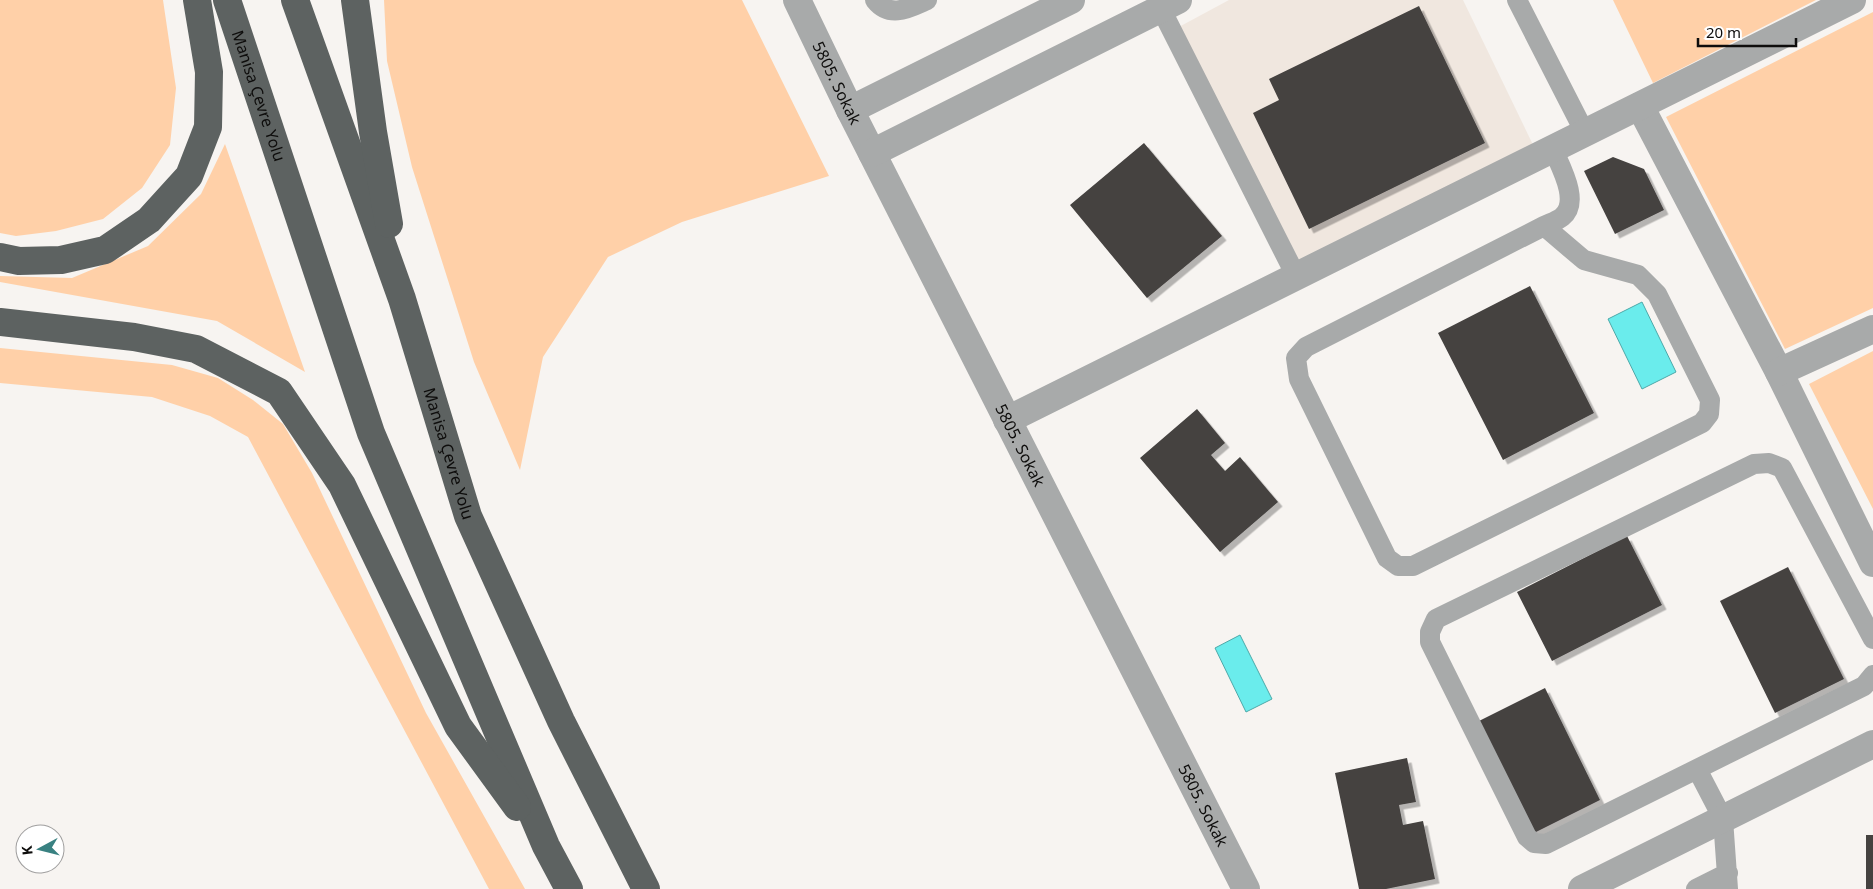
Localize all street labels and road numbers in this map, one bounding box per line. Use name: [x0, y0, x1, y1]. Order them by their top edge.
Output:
street label: Manisa Çevre Yolu: [227, 27, 291, 164]
street label: 5805. Sokak: [808, 38, 867, 129]
street label: Manisa Çevre Yolu: [419, 385, 479, 522]
street label: 5805. Sokak: [990, 400, 1051, 490]
street label: 5805. Sokak: [1173, 760, 1234, 851]

